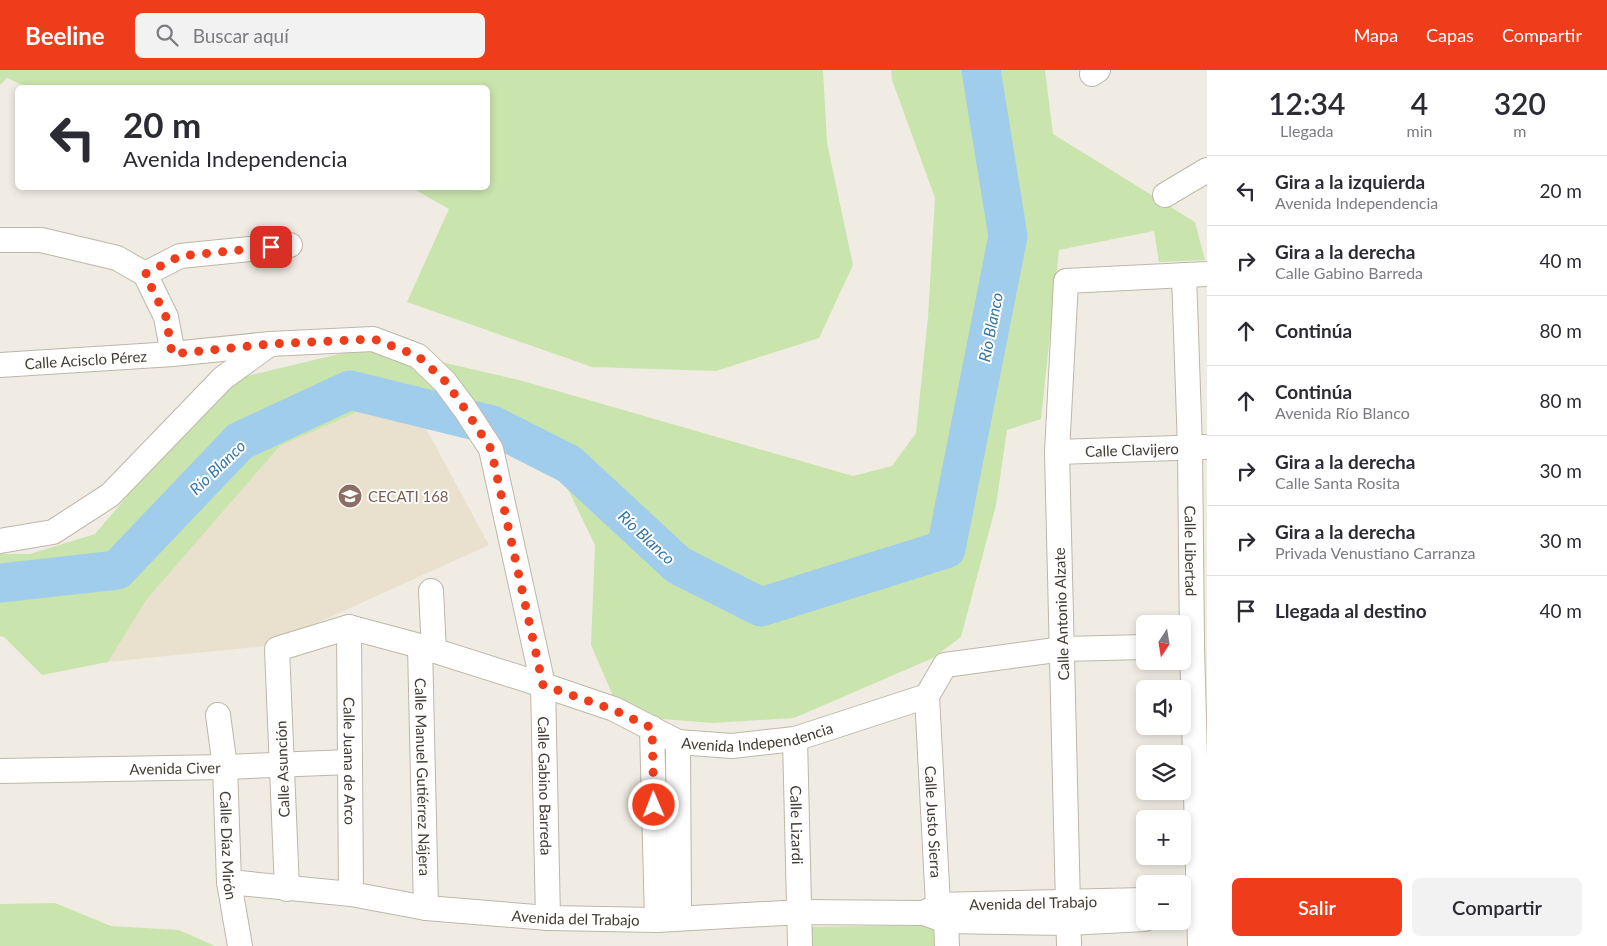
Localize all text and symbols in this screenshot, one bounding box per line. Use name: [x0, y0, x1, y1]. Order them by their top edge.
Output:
search box: [135, 13, 485, 58]
text: Beeline: [25, 21, 105, 50]
icon: search: [153, 21, 181, 49]
text: Buscar aquí: [193, 24, 289, 47]
text: Mapa: [1354, 24, 1398, 46]
text: Capas: [1426, 24, 1474, 46]
text: Compartir: [1502, 24, 1582, 46]
text: 12:34: [1268, 85, 1345, 121]
text: 4: [1411, 85, 1428, 121]
text: 320: [1494, 85, 1546, 121]
text: 20 m: [123, 103, 201, 145]
icon: left: [40, 105, 105, 170]
text: Llegada: [1280, 121, 1334, 140]
text: min: [1407, 121, 1432, 140]
text: m: [1513, 121, 1526, 140]
text: Avenida Independencia: [123, 145, 347, 172]
text: Gira a la izquierda: [1275, 170, 1425, 193]
icon: left: [1232, 177, 1260, 205]
text: 20 m: [1539, 179, 1582, 202]
text: Avenida Independencia: [1275, 193, 1438, 212]
pin: [250, 226, 292, 268]
icon: arrive: [257, 233, 285, 261]
text: Gira a la derecha: [1275, 240, 1415, 263]
icon: right: [1232, 247, 1260, 275]
text: 40 m: [1539, 249, 1582, 272]
text: Calle Gabino Barreda: [1275, 263, 1423, 282]
water label: Río Blanco: [974, 291, 1006, 363]
icon: ahead: [1232, 317, 1260, 345]
text: Continúa: [1275, 319, 1352, 342]
text: 80 m: [1539, 319, 1582, 342]
street label: Calle Acisclo Pérez: [24, 347, 148, 372]
text: Continúa: [1275, 380, 1352, 403]
icon: ahead: [1232, 387, 1260, 415]
text: 80 m: [1539, 389, 1582, 412]
text: Avenida Río Blanco: [1275, 403, 1410, 422]
water label: Río Blanco: [185, 436, 249, 498]
street label: Calle Clavijero: [1085, 439, 1179, 460]
text: Gira a la derecha: [1275, 450, 1415, 473]
icon: right: [1232, 457, 1260, 485]
text: 30 m: [1539, 459, 1582, 482]
text: Calle Santa Rosita: [1275, 473, 1400, 492]
school or university icon: CECATI 168: [337, 483, 363, 509]
place label: CECATI 168: [368, 487, 449, 505]
street label: Calle Libertad: [1182, 505, 1201, 596]
water label: Río Blanco: [615, 506, 679, 568]
text: Gira a la derecha: [1275, 520, 1415, 543]
icon: right: [1232, 527, 1260, 555]
text: 30 m: [1539, 529, 1582, 552]
text: Privada Venustiano Carranza: [1275, 543, 1476, 562]
street label: Calle Antonio Alzate: [1050, 547, 1072, 681]
icon: arrive: [1232, 597, 1260, 625]
text: Llegada al destino: [1275, 599, 1427, 622]
text: 40 m: [1539, 599, 1582, 622]
north arrow: [1136, 615, 1191, 670]
map controls: [1136, 615, 1191, 930]
street label: Calle Manuel Gutiérrez Nájera: [412, 678, 434, 876]
button: sound: [1136, 680, 1191, 735]
street label: Calle Juana de Arco: [341, 697, 359, 825]
street label: Calle Gabino Barreda: [535, 716, 556, 856]
street label: Avenida Independencia: [681, 718, 835, 755]
street label: Calle Asunción: [271, 720, 293, 818]
button: layers: [1136, 745, 1191, 800]
street label: Avenida Civer: [129, 758, 221, 778]
street label: Calle Justo Sierra: [922, 765, 946, 878]
position arrow: [627, 778, 679, 830]
street label: Calle Lizardi: [787, 785, 807, 865]
street label: Calle Díaz Mirón: [217, 791, 241, 901]
button: +: [1136, 810, 1191, 865]
button: −: [1136, 875, 1191, 930]
button: Salir: [1232, 878, 1402, 936]
button: Compartir: [1412, 878, 1582, 936]
street label: Avenida del Trabajo: [969, 892, 1097, 913]
street label: Avenida del Trabajo: [511, 906, 640, 929]

